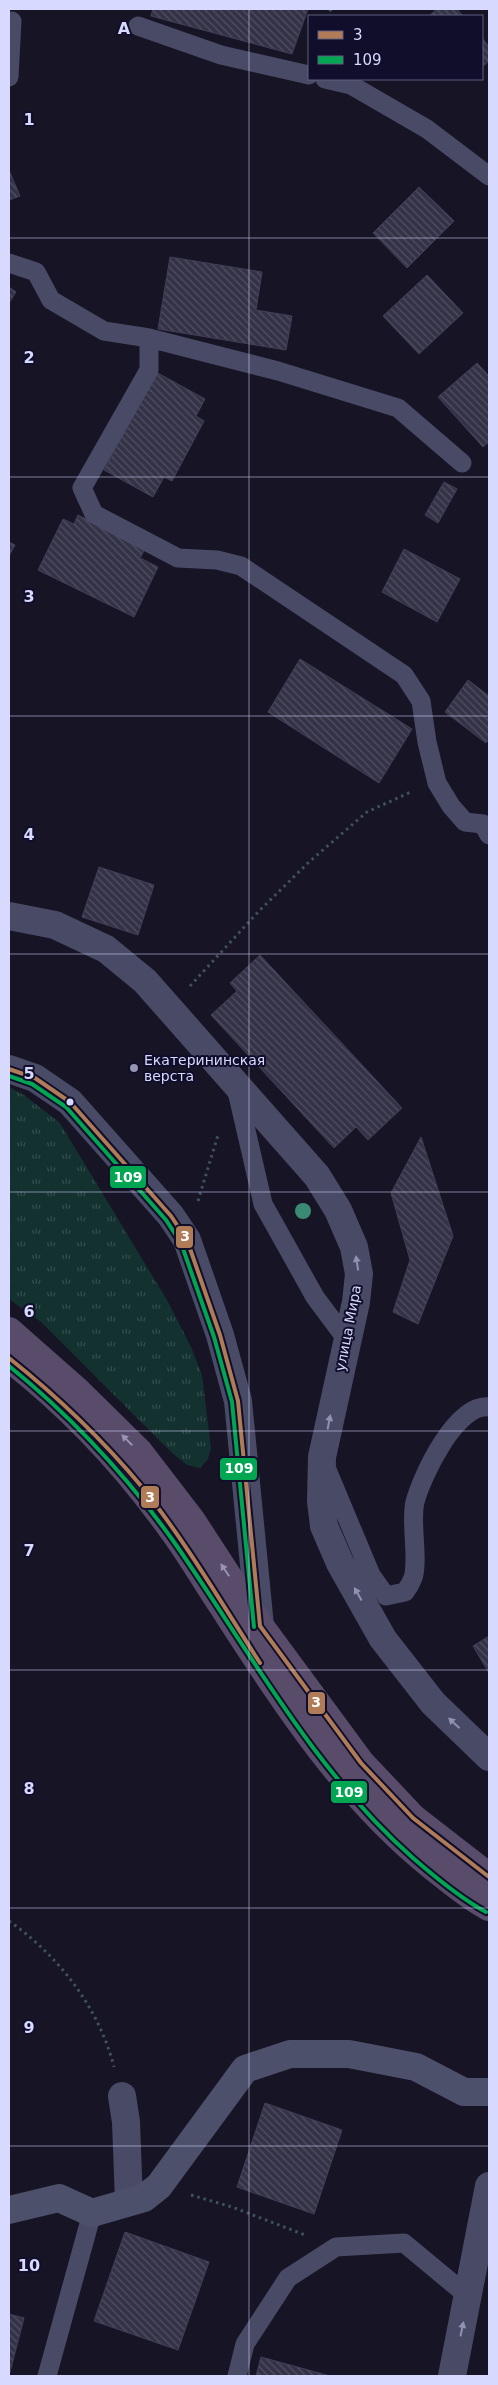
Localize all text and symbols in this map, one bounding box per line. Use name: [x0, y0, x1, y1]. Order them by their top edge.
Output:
legend: [308, 15, 483, 80]
text: A: [118, 19, 131, 38]
text: 3: [353, 26, 363, 44]
text: 109: [353, 51, 382, 69]
text: 1: [23, 110, 35, 129]
text: 2: [23, 348, 35, 367]
text: 3: [23, 587, 35, 606]
text: 4: [23, 825, 35, 844]
place label: Екатерининская верста: [144, 1052, 265, 1084]
marker: Екатерининская верста: [128, 1062, 140, 1074]
text: 5: [23, 1064, 35, 1083]
unlabelled marker: [65, 1097, 75, 1107]
line badge: 109: [109, 1165, 147, 1189]
text: 109: [113, 1169, 143, 1185]
line badge: 3: [175, 1225, 194, 1249]
text: 3: [180, 1228, 190, 1244]
one-way arrow: [353, 1255, 361, 1271]
street label: улица Мира: [332, 1284, 364, 1372]
text: 6: [23, 1302, 35, 1321]
one-way arrow: [325, 1414, 333, 1430]
one-way arrow: [121, 1434, 133, 1446]
line badge: 109: [219, 1457, 258, 1481]
text: 109: [224, 1460, 254, 1476]
line badge: 3: [140, 1485, 160, 1509]
text: 3: [145, 1489, 155, 1505]
text: 7: [23, 1541, 35, 1560]
one-way arrow: [220, 1563, 230, 1577]
one-way arrow: [353, 1587, 362, 1600]
line badge: 3: [307, 1691, 326, 1715]
text: 3: [311, 1694, 321, 1710]
one-way arrow: [448, 1717, 460, 1729]
text: 8: [23, 1779, 35, 1798]
line badge: 109: [330, 1780, 368, 1804]
text: 109: [334, 1784, 364, 1800]
text: 9: [23, 2018, 35, 2037]
text: 10: [18, 2256, 40, 2275]
one-way arrow: [459, 2320, 467, 2336]

